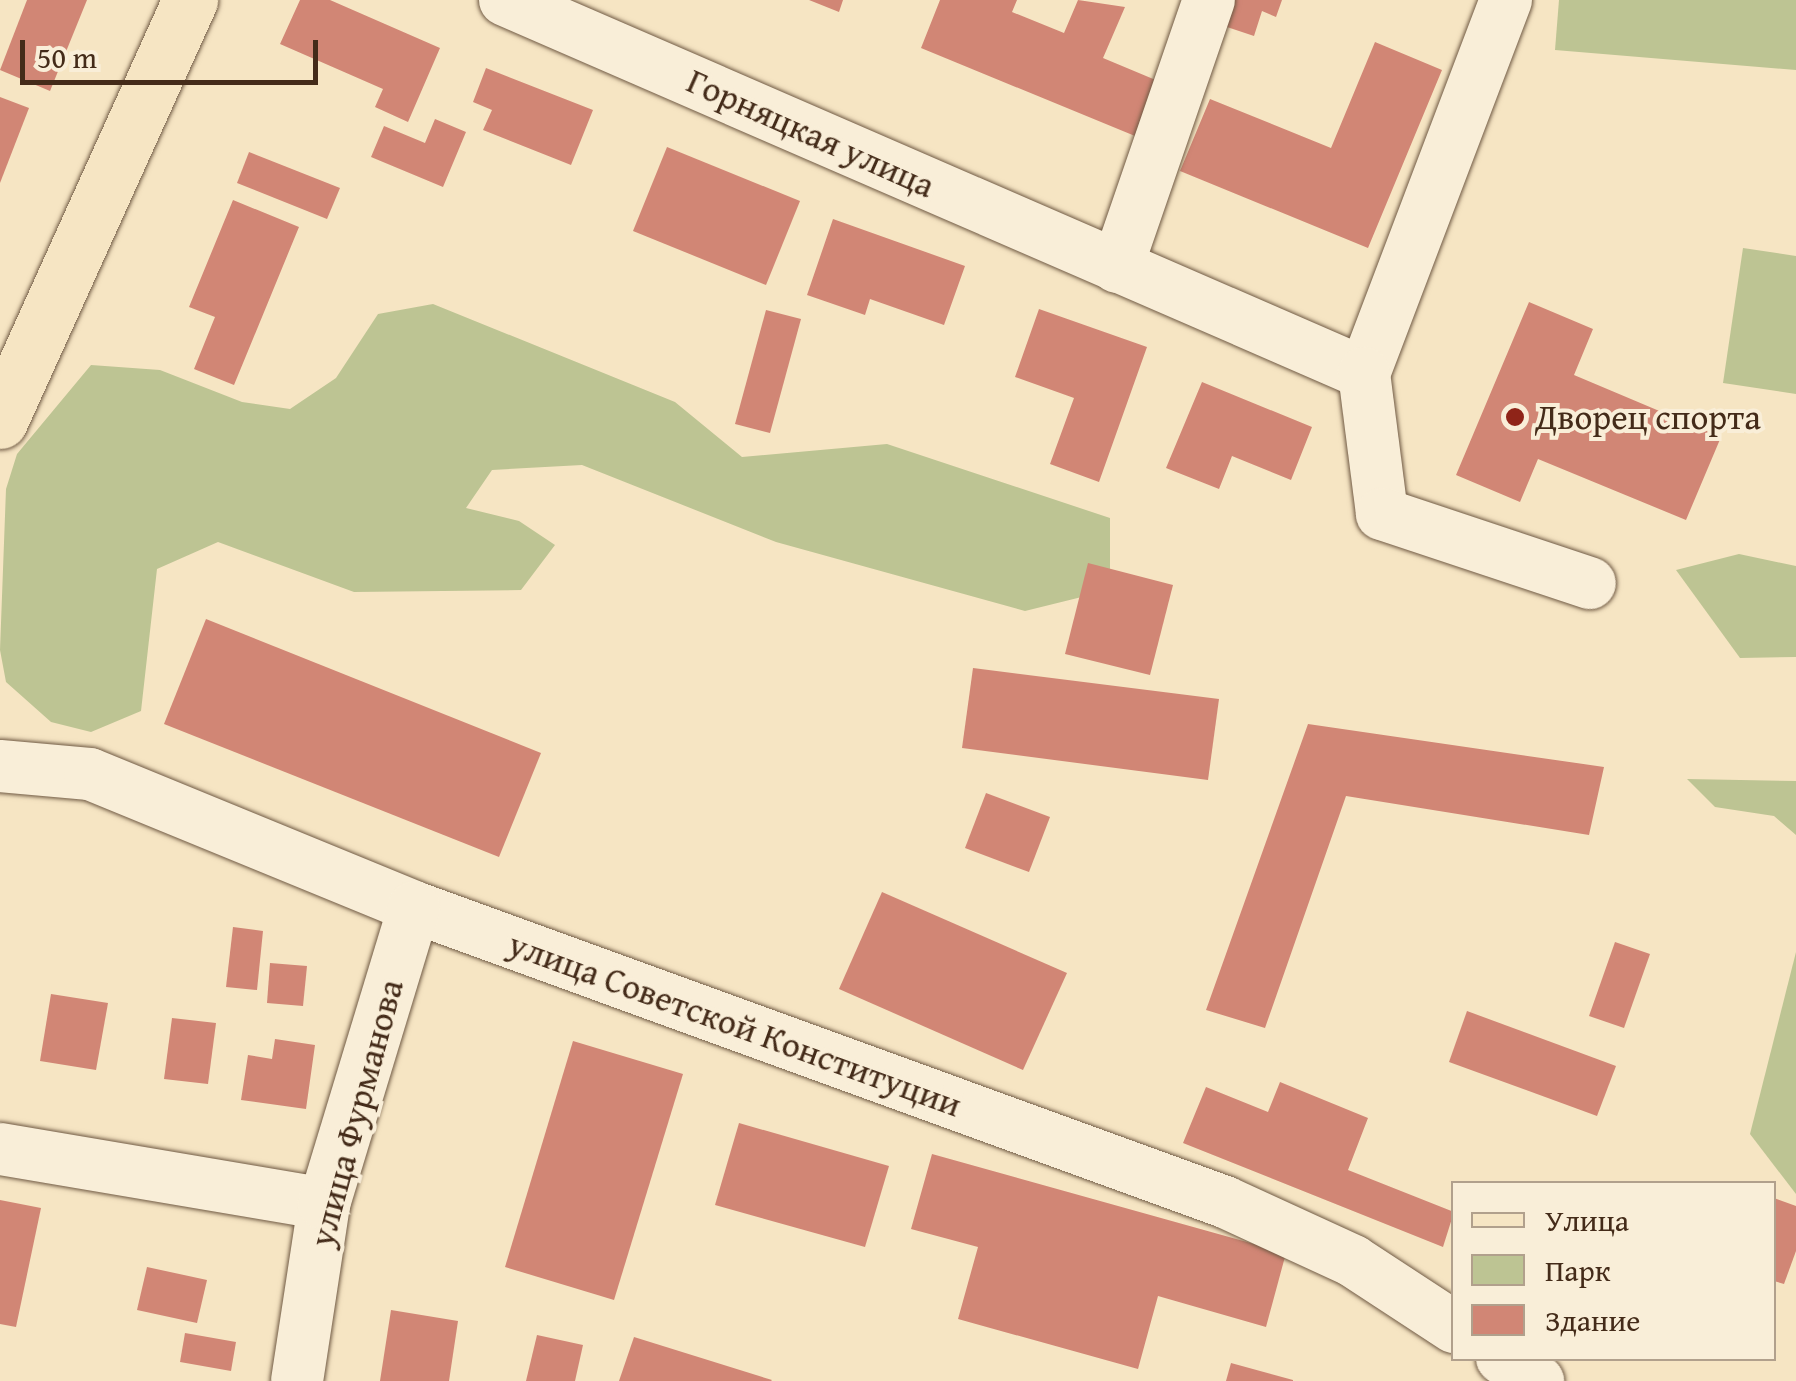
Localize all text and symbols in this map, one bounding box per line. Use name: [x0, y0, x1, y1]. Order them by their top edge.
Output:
scale bar: [25, 20, 322, 82]
text: 50 m: [37, 35, 97, 79]
street label: Горняцкая улица: [681, 60, 941, 206]
place label: Дворец спорта: [1535, 396, 1761, 438]
marker: Дворец спорта: [1504, 406, 1526, 428]
street label: улица Советской Конституции: [503, 922, 967, 1126]
street label: улица Фурманова: [300, 975, 412, 1251]
legend: [1451, 1181, 1776, 1361]
text: Улица: [1545, 1198, 1629, 1242]
text: Парк: [1545, 1248, 1611, 1292]
text: Здание: [1545, 1298, 1640, 1342]

